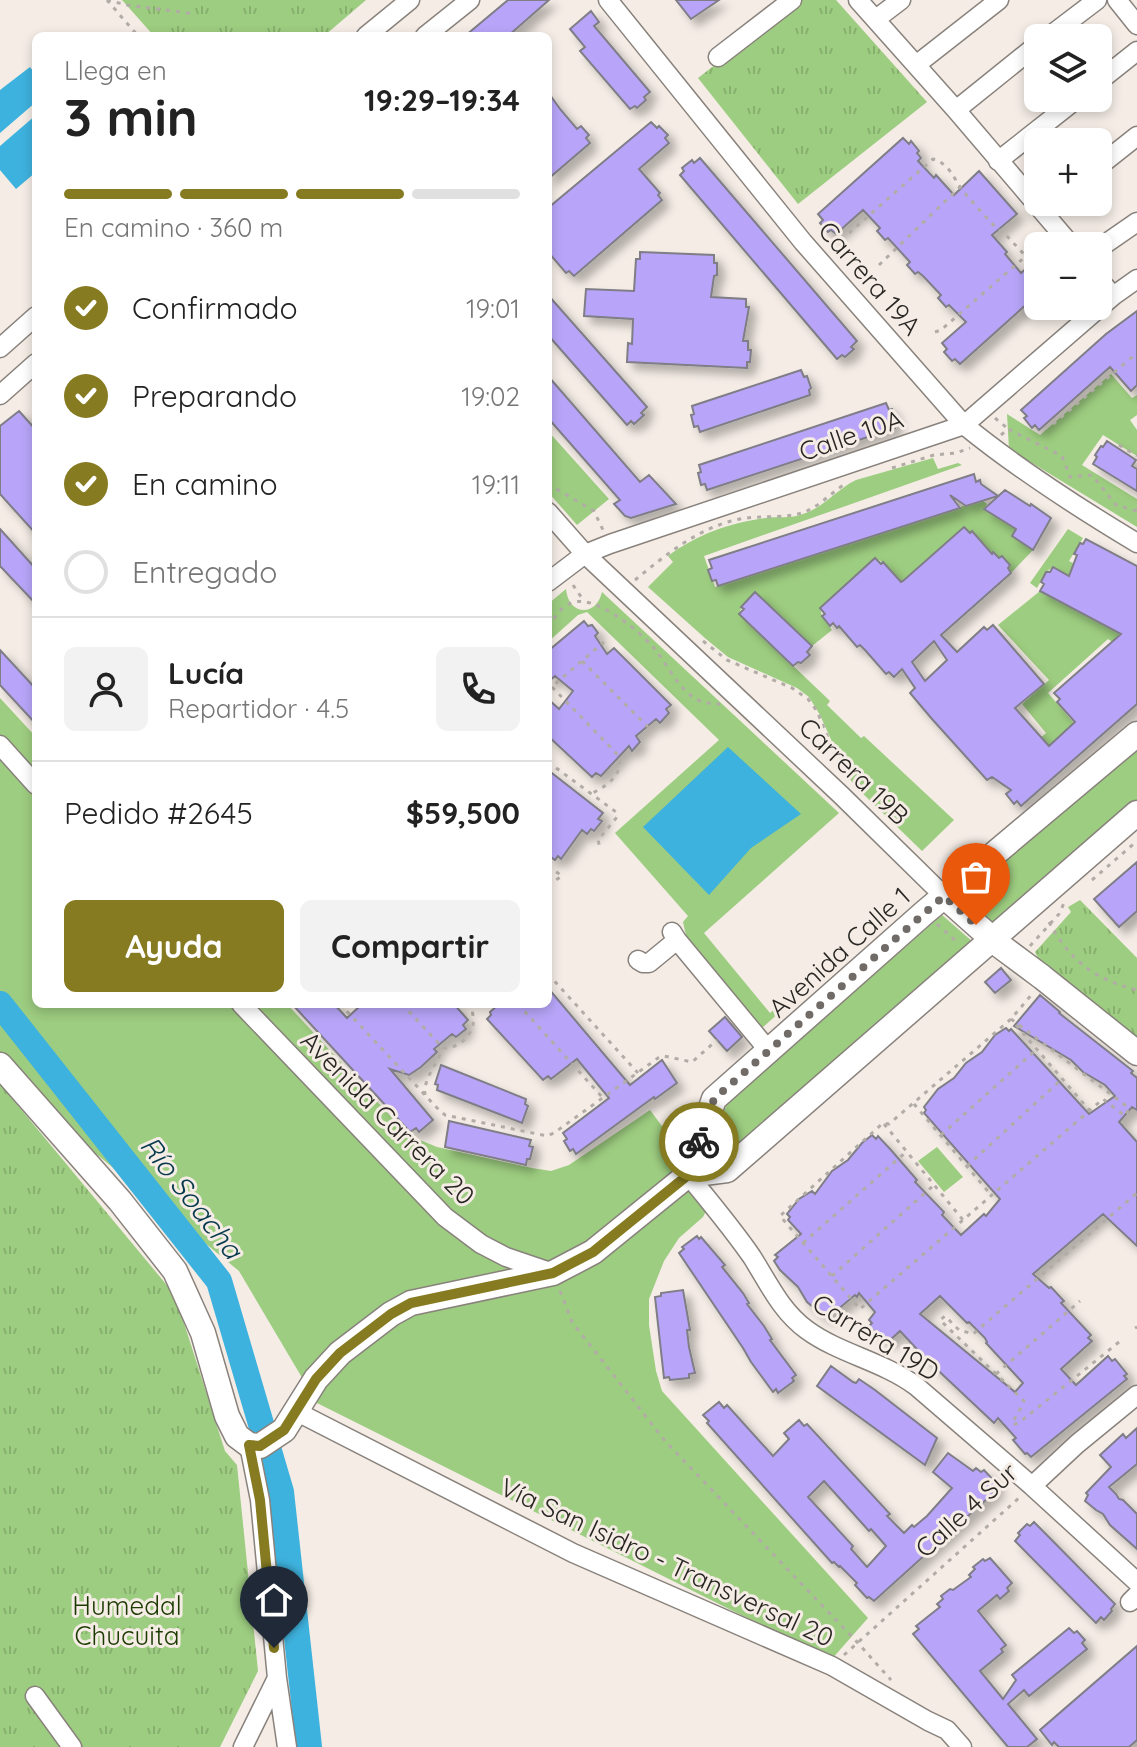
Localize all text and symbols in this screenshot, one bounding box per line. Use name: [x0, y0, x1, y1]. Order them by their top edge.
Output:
map controls: [1024, 24, 1112, 320]
button: layers: [1024, 24, 1112, 112]
text: Llega en: [64, 54, 167, 87]
text: 19:29–19:34: [364, 81, 520, 119]
text: 3 min: [64, 84, 198, 149]
button: +: [1024, 128, 1112, 216]
text: En camino · 360 m: [64, 211, 283, 244]
street label: Carrera 19A: [812, 214, 929, 342]
button: −: [1024, 232, 1112, 320]
icon: check: [64, 286, 108, 330]
text: Confirmado: [132, 289, 298, 327]
text: 19:01: [466, 292, 520, 325]
icon: check: [64, 374, 108, 418]
text: Preparando: [132, 377, 297, 415]
text: 19:02: [461, 380, 520, 413]
street label: Calle 10A: [795, 402, 908, 468]
icon: check: [64, 462, 108, 506]
text: En camino: [132, 465, 278, 503]
text: 19:11: [472, 468, 520, 501]
text: Entregado: [132, 553, 277, 591]
button: person: [64, 647, 148, 731]
button: phone: [436, 647, 520, 731]
text: Lucía: [168, 654, 244, 692]
text: Repartidor · 4.5: [168, 692, 349, 725]
street label: Carrera 19B: [792, 710, 916, 832]
text: Pedido #2645: [64, 794, 253, 832]
text: $59,500: [406, 794, 520, 832]
pin: [942, 843, 1010, 925]
icon: bag: [954, 855, 998, 899]
street label: Avenida Calle 1: [761, 880, 917, 1024]
button: Ayuda: [64, 900, 284, 992]
button: Compartir: [300, 900, 520, 992]
street label: Avenida Carrera 20: [294, 1024, 482, 1212]
courier: [659, 1102, 739, 1182]
icon: bike: [677, 1120, 721, 1164]
water label: Río Soacha: [133, 1129, 252, 1267]
street label: Carrera 19D: [807, 1286, 945, 1388]
street label: Calle 4 Sur: [908, 1455, 1024, 1565]
street label: Vía San Isidro - Transversal 20: [495, 1470, 839, 1654]
pin: [240, 1566, 308, 1648]
icon: home: [252, 1578, 296, 1622]
park label: Humedal Chucuita: [72, 1589, 182, 1652]

